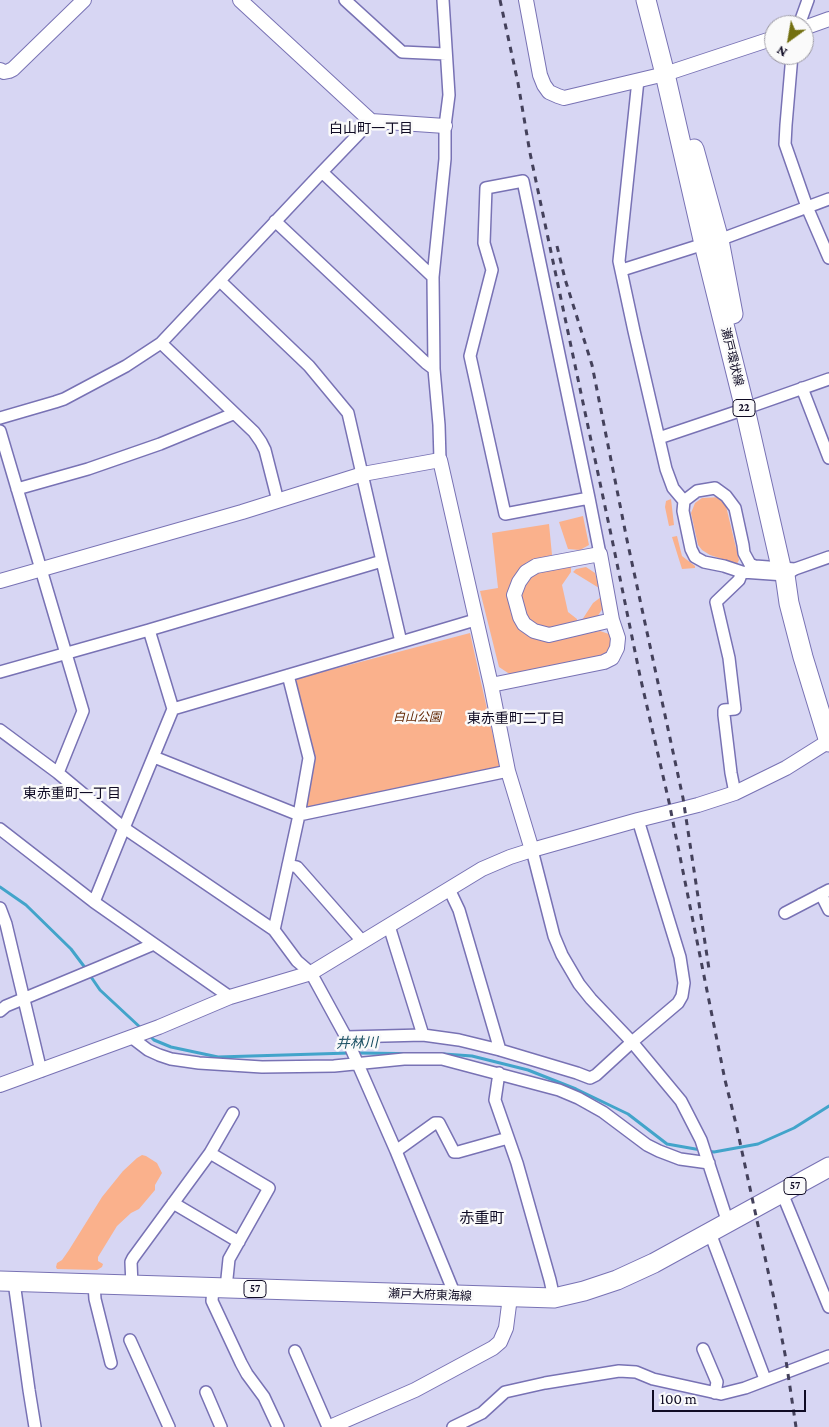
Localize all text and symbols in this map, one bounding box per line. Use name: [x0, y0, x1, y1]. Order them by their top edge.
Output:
north arrow: [764, 15, 814, 65]
text: N: [773, 43, 790, 61]
district label: 白山町一丁目: [329, 121, 413, 137]
street label: 瀬戸環状線: [718, 326, 746, 388]
road number: 22: [733, 399, 755, 416]
park label: 白山公園: [393, 710, 441, 724]
district label: 東赤重町二丁目: [467, 711, 565, 727]
district label: 東赤重町一丁目: [23, 786, 121, 802]
water label: 井林川: [336, 1034, 378, 1052]
road number: 57: [784, 1178, 806, 1194]
district label: 赤重町: [460, 1209, 504, 1227]
road number: 57: [244, 1280, 266, 1298]
street label: 瀬戸大府東海線: [388, 1286, 472, 1304]
scale bar: [654, 1380, 808, 1412]
text: 100 m: [660, 1391, 697, 1407]

